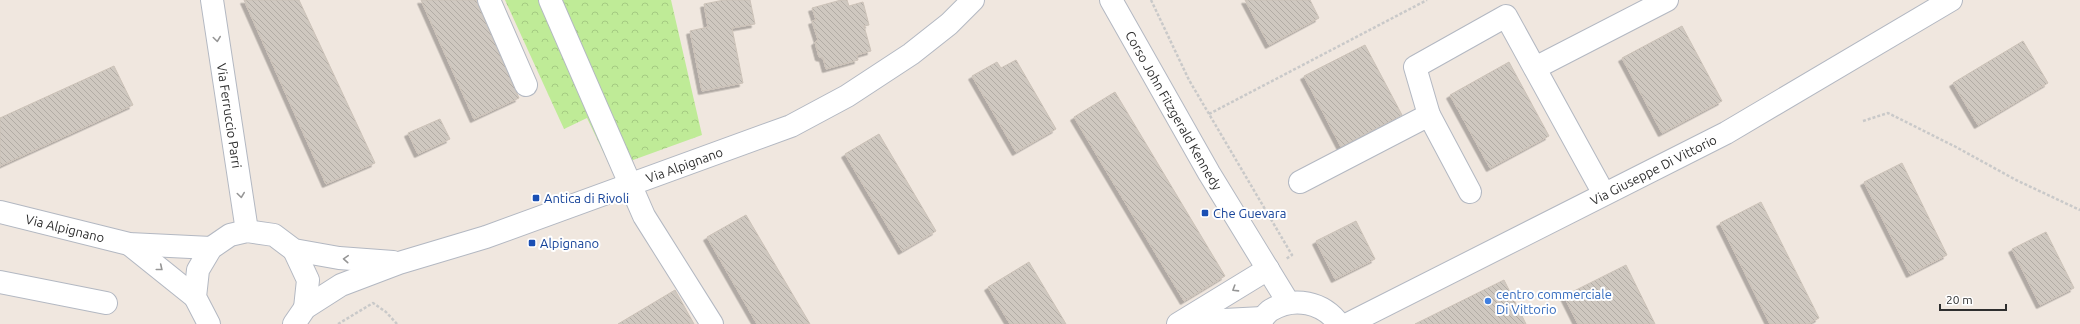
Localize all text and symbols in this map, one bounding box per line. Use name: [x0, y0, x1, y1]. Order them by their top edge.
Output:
street label: Corso John Fitzgerald Kennedy: [1123, 28, 1225, 192]
one-way arrow: [212, 35, 221, 42]
street label: Via Ferruccio Parri: [215, 62, 244, 169]
street label: Via Giuseppe Di Vittorio: [1588, 132, 1719, 208]
street label: Via Alpignano: [644, 144, 725, 185]
place label: Antica di Rivoli: [544, 191, 629, 205]
one-way arrow: [236, 192, 245, 198]
marker: Antica di Rivoli: [531, 193, 541, 203]
place label: Che Guevara: [1213, 206, 1286, 220]
marker: Che Guevara: [1200, 208, 1210, 218]
street label: Via Alpignano: [24, 212, 106, 245]
place label: Alpignano: [540, 236, 599, 250]
marker: Alpignano: [527, 238, 537, 248]
one-way arrow: [343, 254, 349, 263]
one-way arrow: [155, 264, 162, 271]
one-way arrow: [1232, 284, 1239, 292]
scale bar: [1940, 286, 2006, 312]
place label: centro commerciale Di Vittorio: [1496, 287, 1612, 316]
text: 20 m: [1946, 293, 1973, 306]
marker: centro commerciale Di Vittorio: [1483, 296, 1493, 306]

